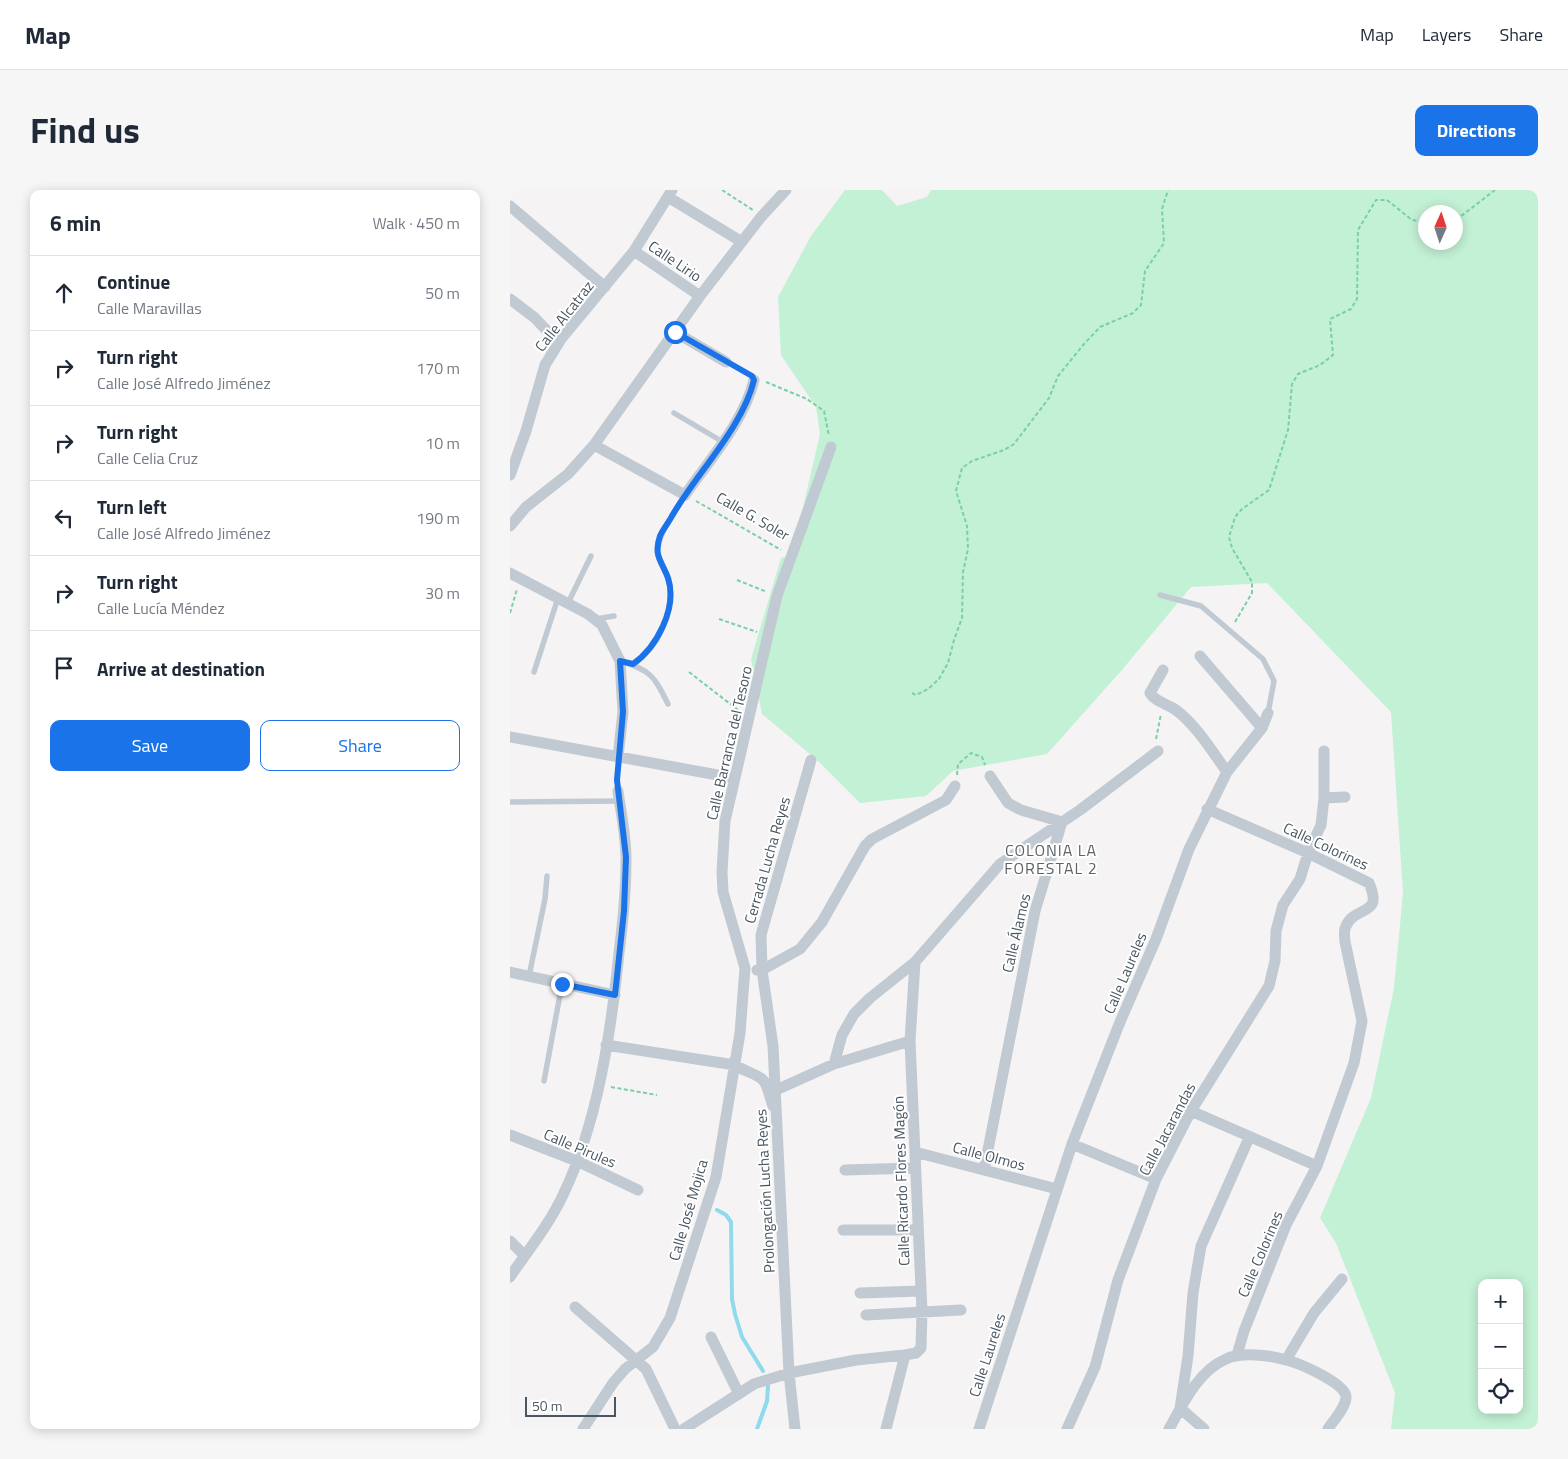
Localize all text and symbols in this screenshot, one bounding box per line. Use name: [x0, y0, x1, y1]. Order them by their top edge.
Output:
text: Map: [25, 17, 71, 53]
text: Map: [1360, 21, 1394, 48]
text: Layers: [1422, 21, 1471, 48]
text: Share: [1499, 21, 1543, 48]
text: Find us: [30, 103, 140, 157]
button: Directions: [1415, 105, 1538, 156]
north arrow: [1418, 205, 1463, 250]
text: 6 min: [50, 207, 101, 239]
text: Walk · 450 m: [372, 211, 460, 235]
street label: Calle Lirio: [644, 235, 707, 287]
text: Continue: [97, 267, 170, 296]
street label: Calle Alcatraz: [529, 275, 599, 356]
icon: ahead: [50, 279, 78, 307]
text: 50 m: [425, 281, 460, 305]
text: Calle Maravillas: [97, 296, 202, 320]
route start: [664, 321, 687, 344]
text: Turn right: [97, 342, 178, 371]
icon: right: [50, 354, 78, 382]
text: 170 m: [416, 356, 460, 380]
text: Calle José Alfredo Jiménez: [97, 371, 271, 395]
text: Turn right: [97, 417, 178, 446]
icon: right: [50, 429, 78, 457]
text: 10 m: [425, 431, 460, 455]
text: Calle Celia Cruz: [97, 446, 198, 470]
street label: Calle G. Soler: [712, 486, 794, 546]
text: Turn left: [97, 492, 167, 521]
icon: left: [50, 504, 78, 532]
text: 190 m: [416, 506, 460, 530]
text: Calle José Alfredo Jiménez: [97, 521, 271, 545]
text: Turn right: [97, 567, 178, 596]
icon: right: [50, 579, 78, 607]
text: 30 m: [425, 581, 460, 605]
text: Calle Lucía Méndez: [97, 596, 225, 620]
icon: arrive: [50, 654, 78, 682]
text: Arrive at destination: [97, 654, 265, 683]
street label: Calle Barranca del Tesoro: [700, 663, 758, 822]
button: Save: [50, 720, 250, 771]
button: Share: [260, 720, 460, 771]
street label: Cerrada Lucha Reyes: [738, 794, 796, 926]
street label: Calle Colorines: [1279, 816, 1373, 876]
district label: COLONIA LA FORESTAL 2: [1004, 838, 1098, 880]
street label: Calle Álamos: [996, 891, 1036, 975]
street label: Calle Laureles: [1097, 929, 1153, 1017]
route end: [551, 973, 574, 996]
street label: Calle Jacarandas: [1133, 1078, 1201, 1180]
street label: Calle Ricardo Flores Magón: [887, 1096, 915, 1266]
street label: Prolongación Lucha Reyes: [749, 1108, 781, 1274]
street label: Calle Pirules: [540, 1122, 620, 1174]
street label: Calle Olmos: [950, 1135, 1028, 1177]
street label: Calle José Mojica: [663, 1156, 714, 1263]
street label: Calle Colorines: [1231, 1207, 1289, 1301]
map controls: [1478, 1279, 1523, 1414]
button: +: [1478, 1279, 1523, 1324]
street label: Calle Laureles: [963, 1310, 1011, 1400]
button: −: [1478, 1324, 1523, 1369]
button: locate: [1478, 1369, 1523, 1414]
scale bar: [525, 1394, 616, 1417]
text: 50 m: [532, 1395, 562, 1416]

